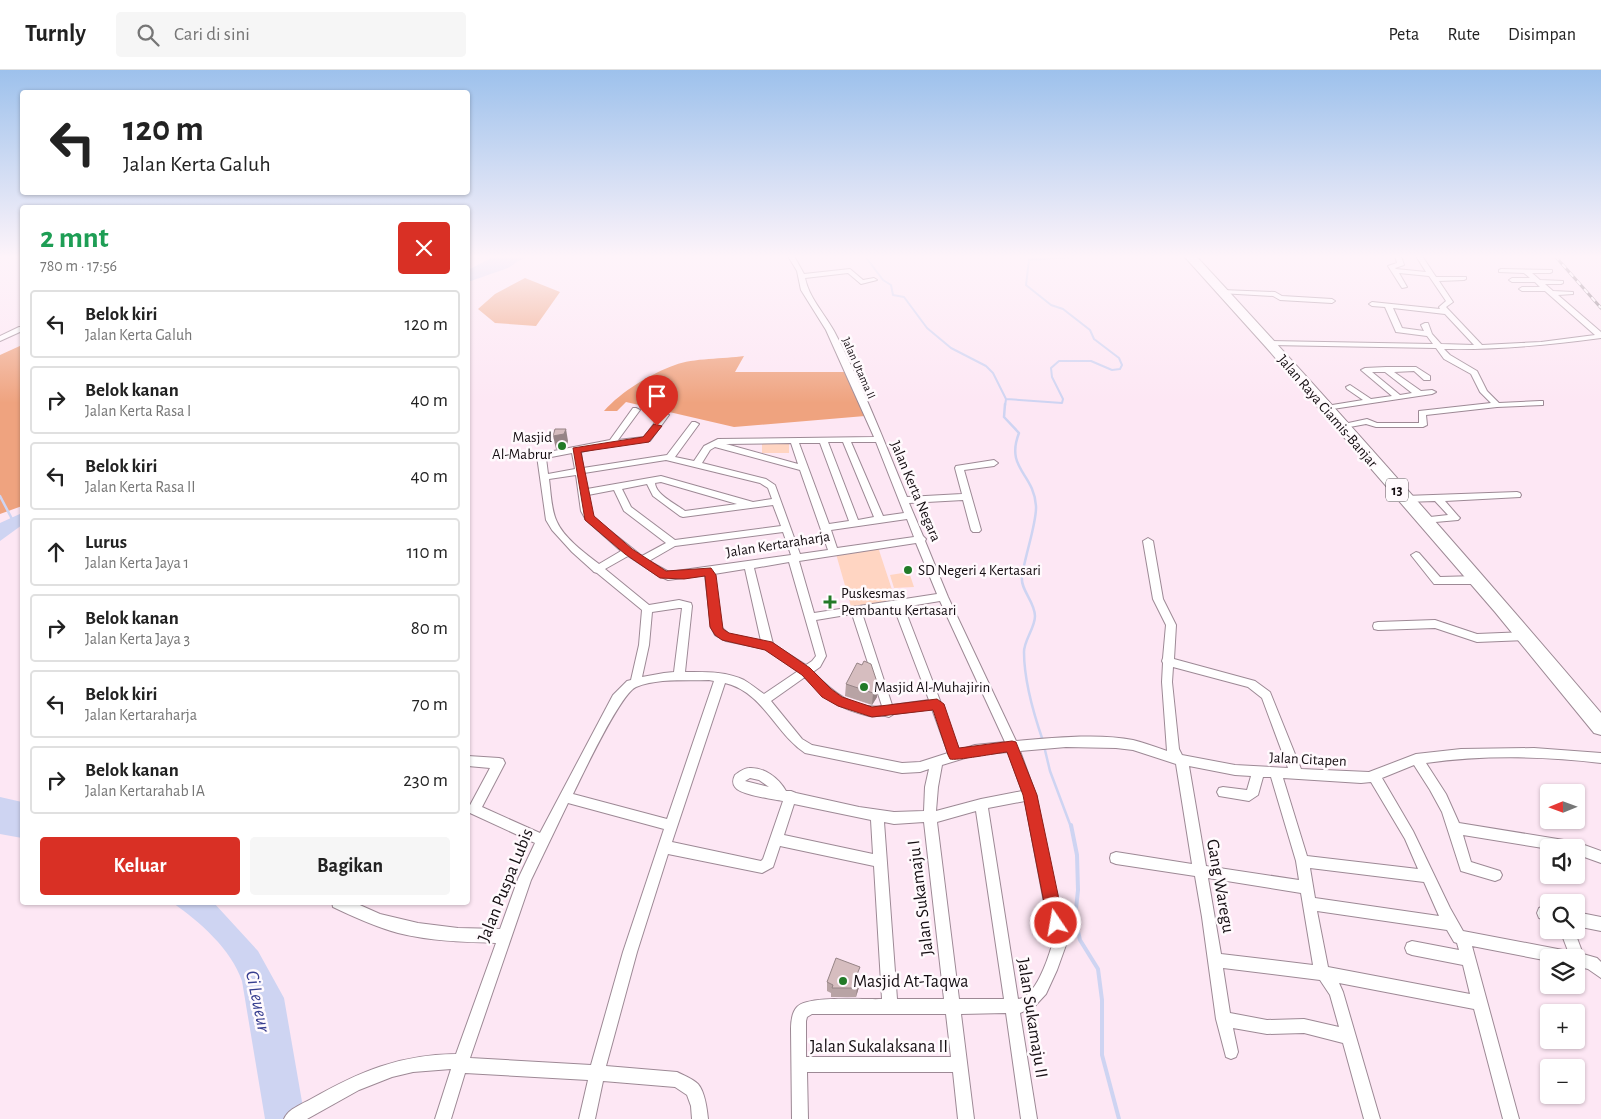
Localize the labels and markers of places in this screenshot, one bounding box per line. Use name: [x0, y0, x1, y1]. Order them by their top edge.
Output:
pin: [636, 375, 678, 426]
place label: Masjid Al-Mabrur: [492, 430, 552, 462]
marker: Masjid Al-Mabrur: [556, 440, 568, 452]
place label: SD Negeri 4 Kertasari: [918, 563, 1041, 578]
marker: SD Negeri 4 Kertasari: [902, 564, 914, 576]
place label: Puskesmas Pembantu Kertasari: [841, 586, 956, 618]
marker: Puskesmas Pembantu Kertasari: [823, 595, 837, 609]
place label: Masjid Al-Muhajirin: [874, 680, 990, 695]
marker: Masjid Al-Muhajirin: [858, 681, 870, 693]
place label: Masjid At-Taqwa: [853, 973, 969, 991]
marker: Masjid At-Taqwa: [837, 975, 849, 987]

